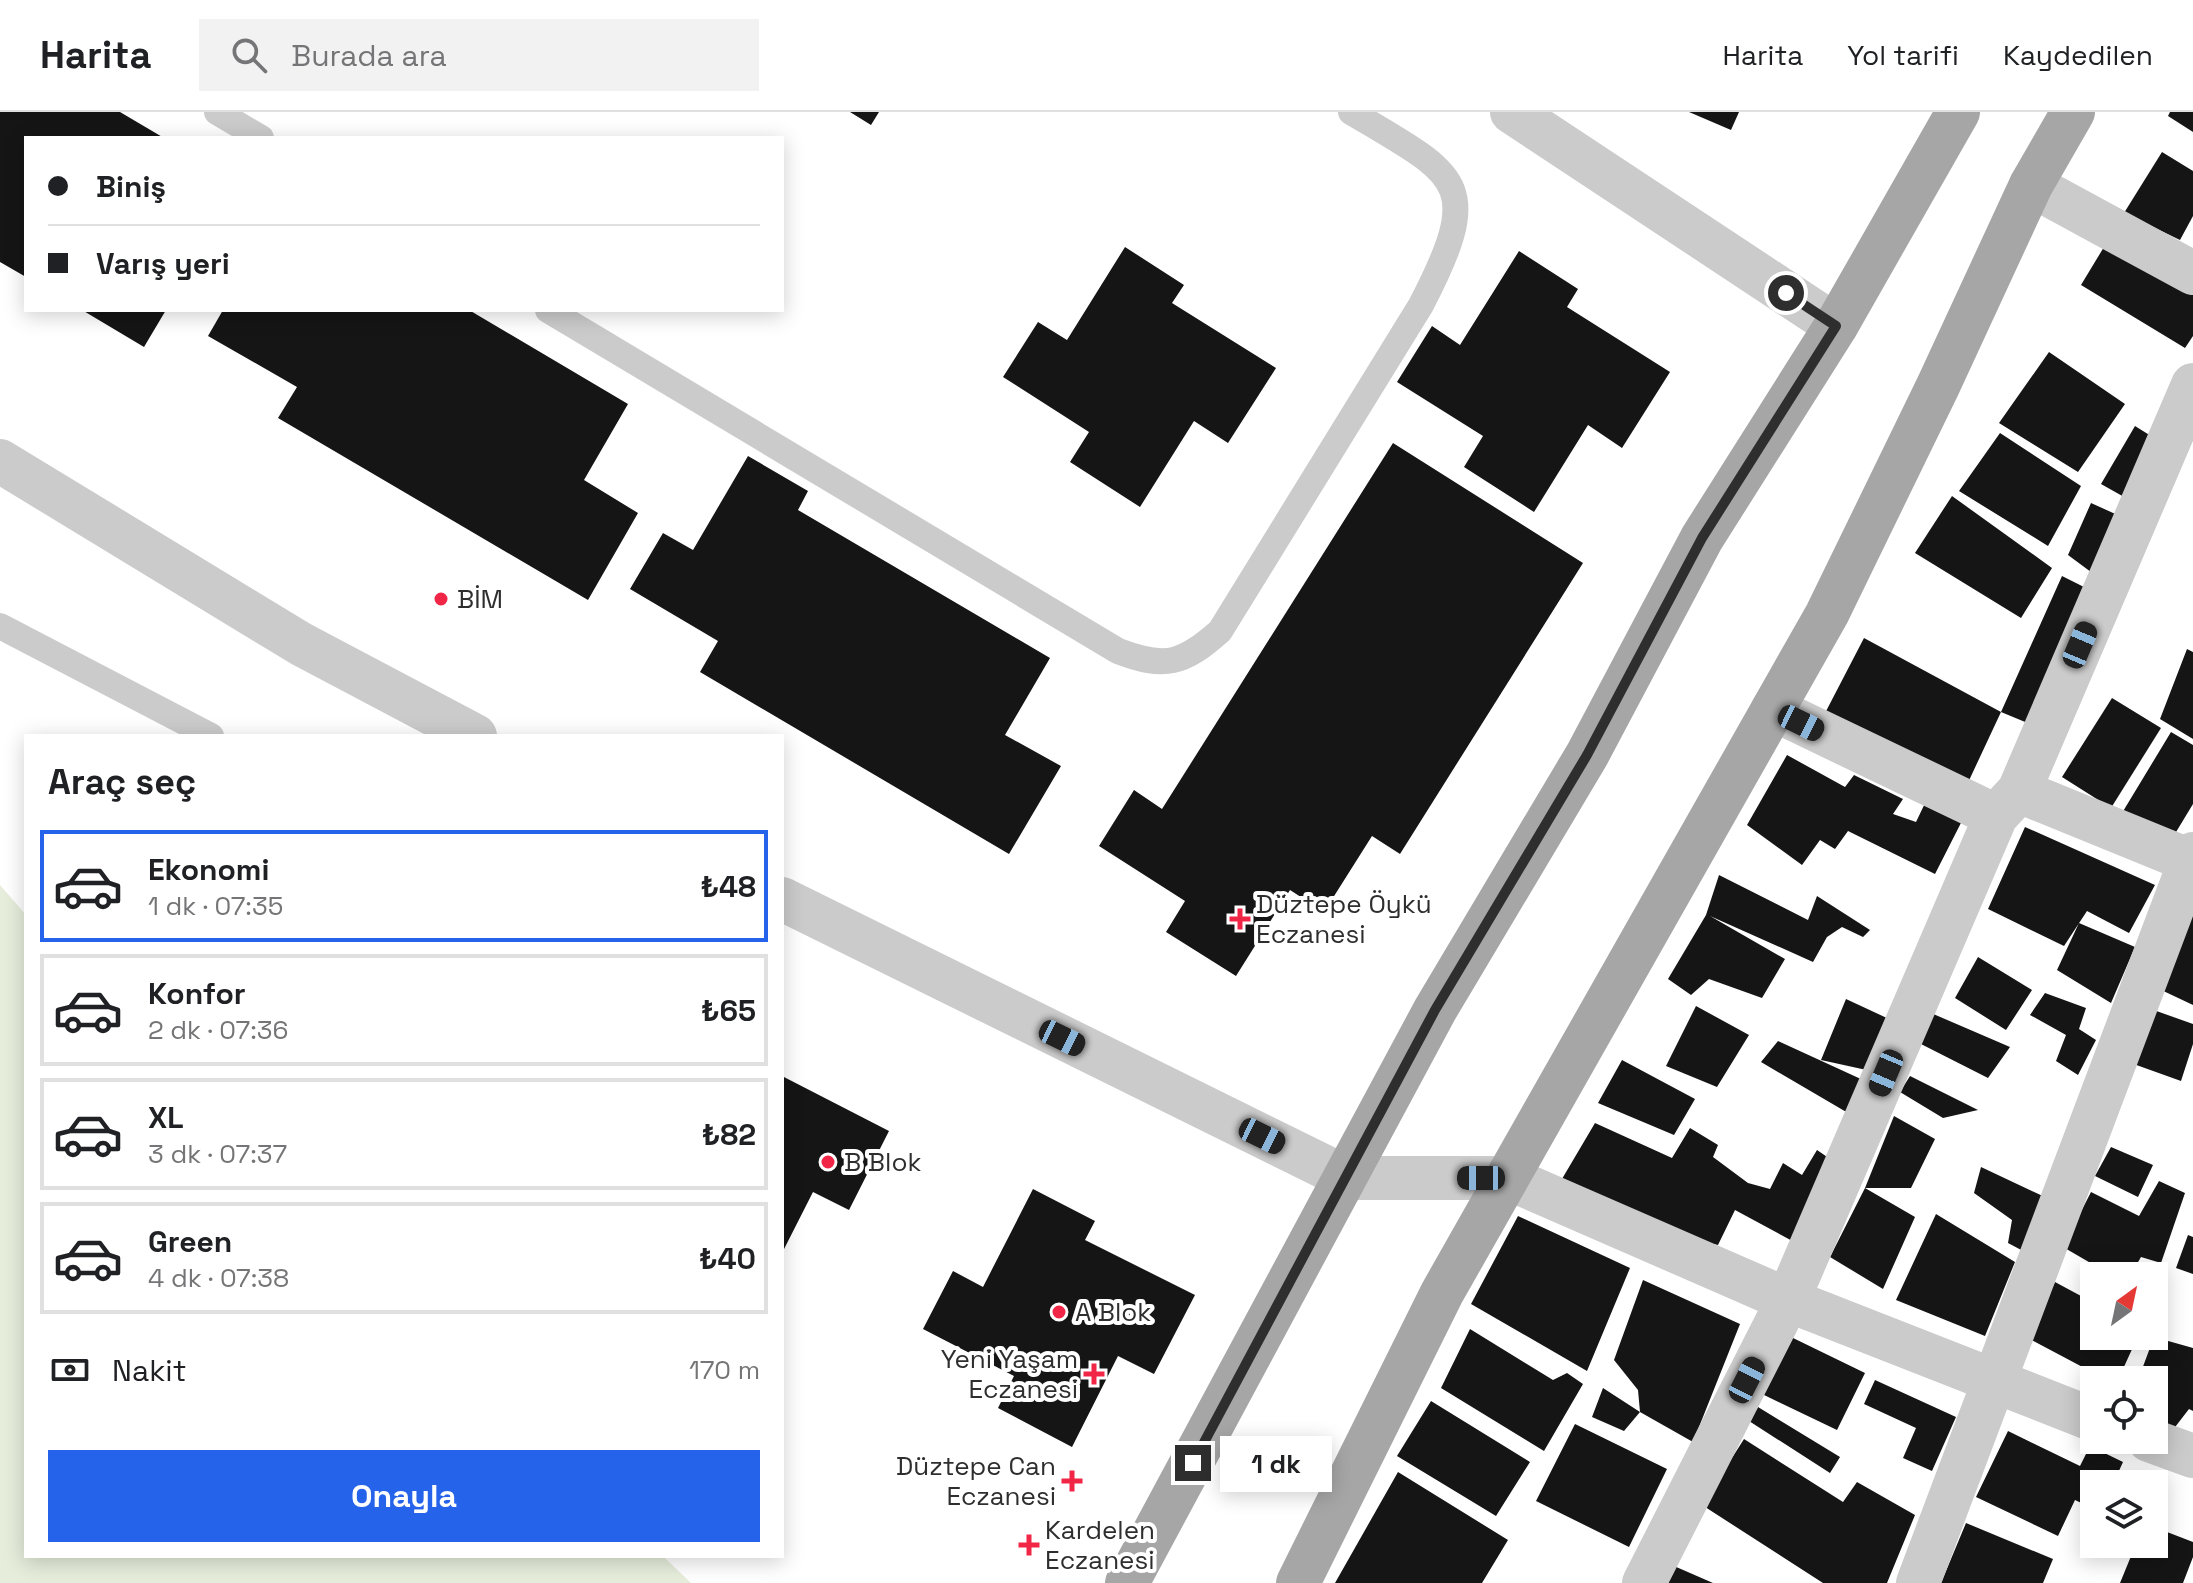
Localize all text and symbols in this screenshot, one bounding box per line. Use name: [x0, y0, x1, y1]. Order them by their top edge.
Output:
search box: [199, 19, 759, 91]
text: Harita: [40, 31, 151, 79]
icon: search: [227, 33, 271, 77]
text: Burada ara: [291, 36, 447, 75]
text: Harita: [1723, 37, 1803, 73]
text: Yol tarifi: [1847, 37, 1959, 73]
text: Kaydedilen: [2003, 37, 2153, 73]
text: Biniş: [96, 167, 166, 206]
text: Varış yeri: [96, 244, 230, 283]
route start: [1768, 275, 1804, 311]
place label: BİM: [457, 582, 503, 616]
marker: BİM: [432, 590, 450, 608]
car: [2060, 618, 2100, 672]
car: [1774, 702, 1828, 744]
text: Araç seç: [48, 759, 196, 805]
icon: car: [52, 850, 124, 922]
text: Ekonomi: [148, 850, 269, 889]
text: ₺48: [700, 867, 756, 906]
place label: Düztepe Öykü Eczanesi: [1256, 887, 1432, 951]
text: 1 dk · 07:35: [148, 889, 283, 923]
marker: Düztepe Öykü Eczanesi: [1231, 910, 1249, 928]
icon: car: [52, 974, 124, 1046]
text: Konfor: [148, 974, 246, 1013]
text: ₺65: [701, 991, 756, 1030]
text: 2 dk · 07:36: [148, 1013, 288, 1047]
car: [1035, 1017, 1089, 1059]
car: [1866, 1046, 1906, 1100]
icon: car: [52, 1098, 124, 1170]
text: XL: [148, 1098, 184, 1137]
text: ₺82: [702, 1115, 756, 1154]
car: [1235, 1115, 1289, 1157]
text: 3 dk · 07:37: [148, 1137, 287, 1171]
place label: B Blok: [844, 1145, 921, 1179]
marker: B Blok: [819, 1153, 837, 1171]
car: [1457, 1166, 1505, 1190]
icon: car: [52, 1222, 124, 1294]
text: Green: [148, 1222, 232, 1261]
text: ₺40: [699, 1239, 756, 1278]
text: 4 dk · 07:38: [148, 1261, 289, 1295]
north arrow: [2080, 1262, 2168, 1350]
map controls: [2080, 1262, 2168, 1558]
place label: A Blok: [1075, 1295, 1151, 1329]
marker: A Blok: [1050, 1303, 1068, 1321]
place label: Yeni Yaşam Eczanesi: [941, 1342, 1078, 1406]
icon: cash: [48, 1348, 92, 1392]
text: Nakit: [112, 1351, 186, 1390]
text: 170 m: [689, 1353, 760, 1387]
car: [1725, 1353, 1769, 1407]
marker: Yeni Yaşam Eczanesi: [1085, 1365, 1103, 1383]
button: locate: [2080, 1366, 2168, 1454]
callout: 1 dk: [1221, 1435, 1333, 1491]
route end: [1175, 1445, 1211, 1481]
text: 1 dk: [1251, 1447, 1301, 1481]
place label: Düztepe Can Eczanesi: [896, 1449, 1056, 1513]
button: Onayla: [48, 1450, 760, 1542]
button: layers: [2080, 1470, 2168, 1558]
marker: Düztepe Can Eczanesi: [1063, 1472, 1081, 1490]
place label: Kardelen Eczanesi: [1045, 1513, 1155, 1577]
marker: Kardelen Eczanesi: [1020, 1536, 1038, 1554]

